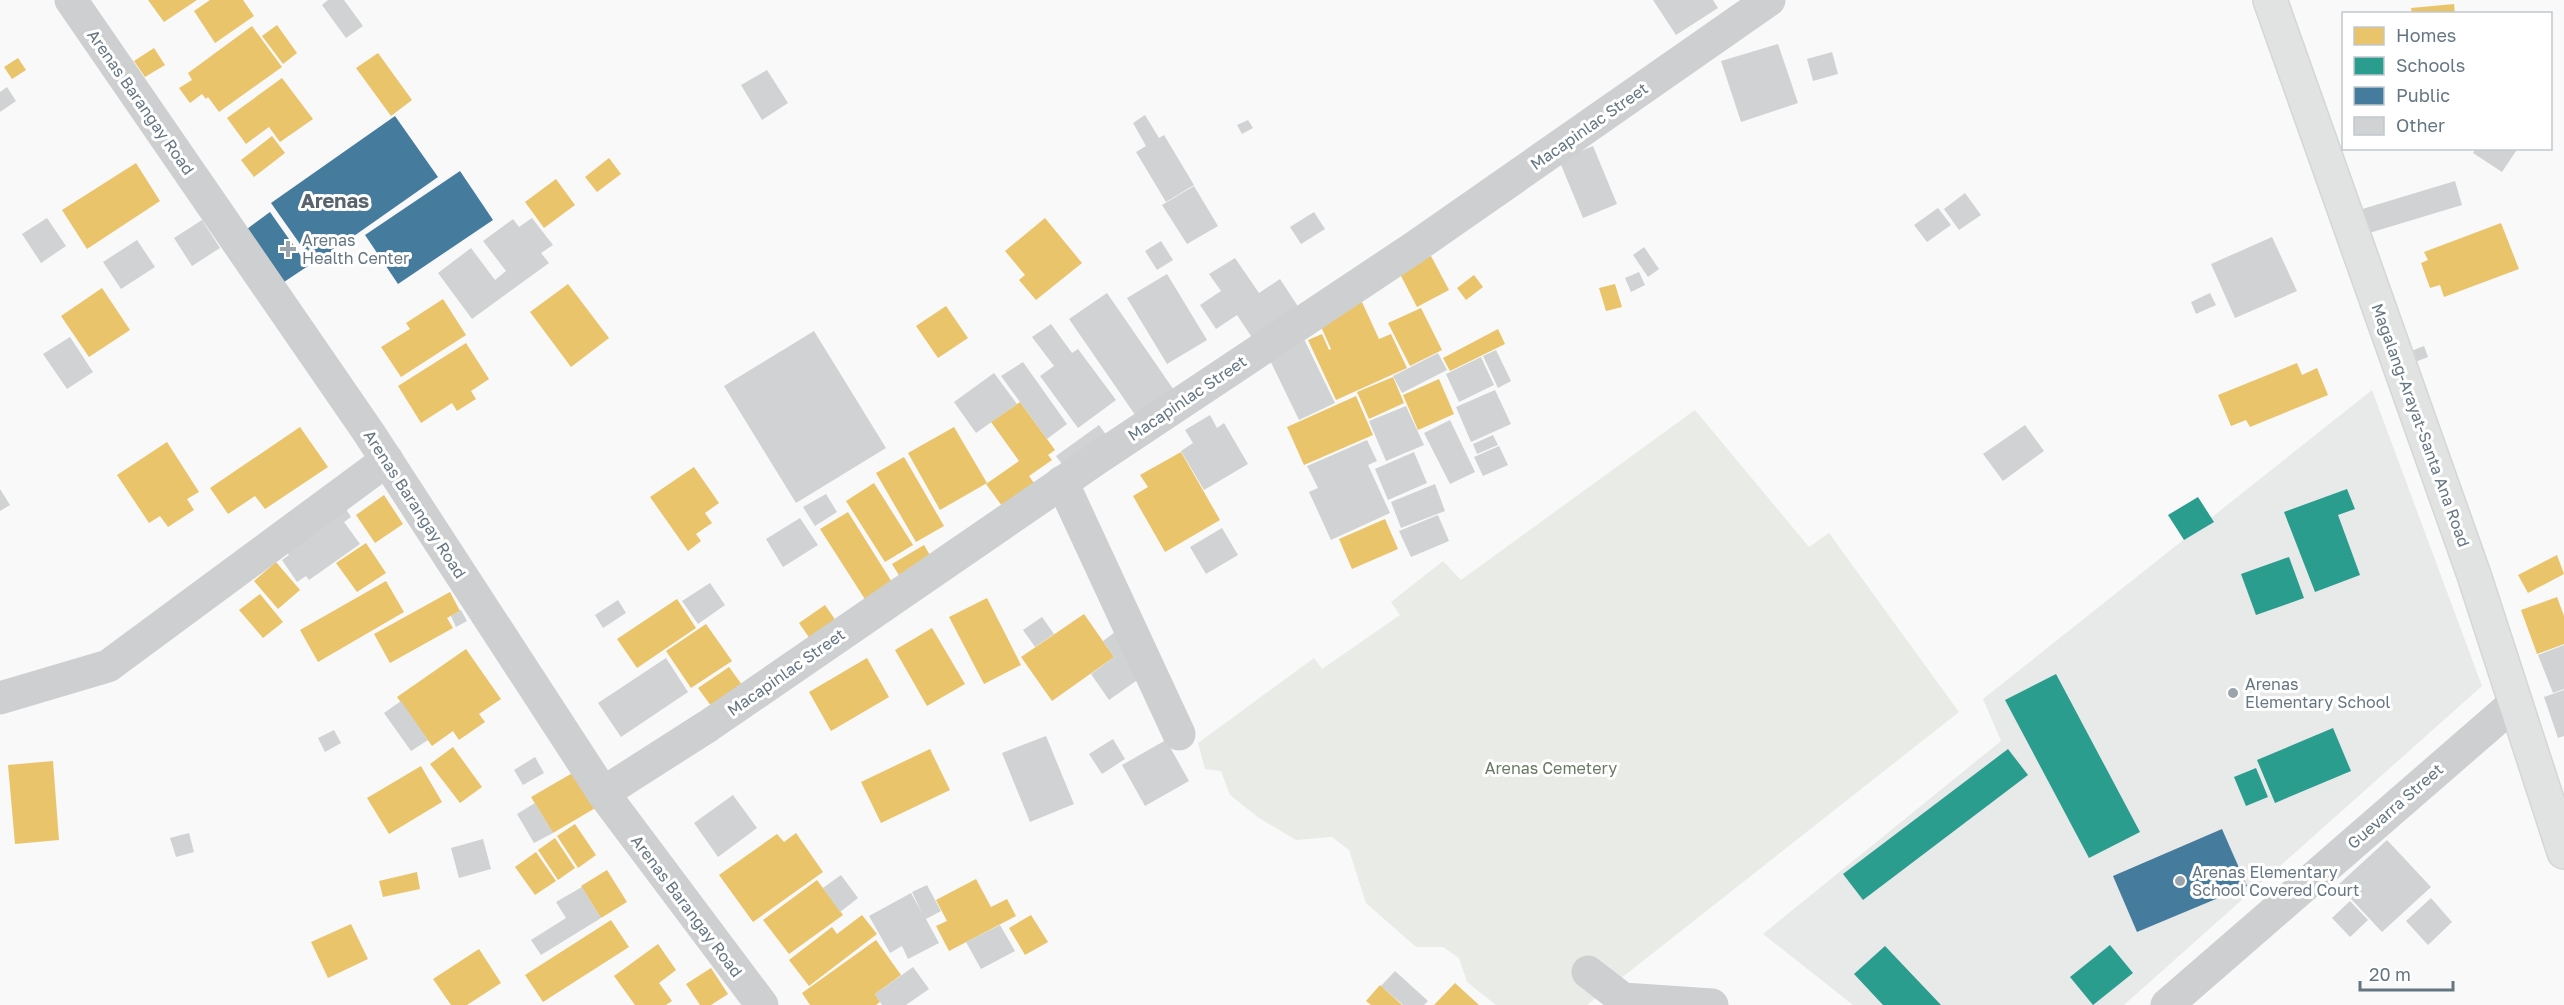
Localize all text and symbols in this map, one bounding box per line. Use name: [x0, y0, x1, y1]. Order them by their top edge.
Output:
legend: [2342, 12, 2552, 150]
text: Homes: [2396, 24, 2456, 46]
street label: Arenas Barangay Road: [83, 25, 199, 179]
text: Schools: [2396, 54, 2465, 76]
street label: Macapinlac Street: [1526, 78, 1652, 174]
text: Public: [2396, 84, 2450, 106]
text: Other: [2396, 114, 2445, 136]
district label: Arenas: [301, 188, 369, 212]
place label: Arenas Health Center: [302, 230, 409, 268]
marker: Arenas Health Center: [279, 240, 297, 258]
street label: Magalang-Arayat-Santa Ana Road: [2368, 300, 2474, 550]
street label: Macapinlac Street: [1124, 351, 1250, 445]
street label: Arenas Barangay Road: [360, 426, 470, 582]
street label: Macapinlac Street: [723, 624, 849, 720]
place label: Arenas Elementary School: [2245, 674, 2390, 712]
marker: Arenas Elementary School: [2226, 686, 2240, 700]
park label: Arenas Cemetery: [1485, 758, 1617, 778]
street label: Guevarra Street: [2343, 759, 2447, 853]
street label: Arenas Barangay Road: [627, 831, 747, 981]
place label: Arenas Elementary School Covered Court: [2192, 862, 2360, 900]
marker: Arenas Elementary School Covered Court: [2173, 874, 2187, 888]
scale bar: [2360, 954, 2453, 992]
text: 20 m: [2369, 963, 2411, 985]

